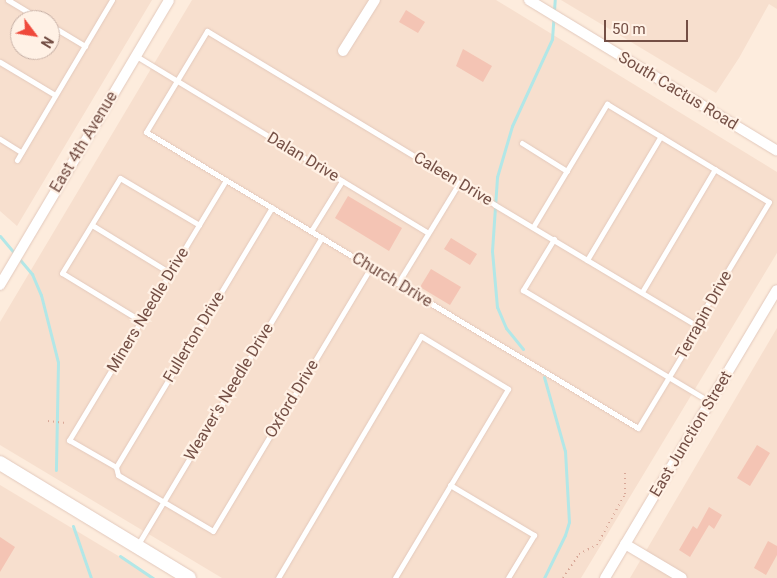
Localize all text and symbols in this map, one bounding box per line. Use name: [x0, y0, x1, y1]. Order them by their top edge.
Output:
north arrow: [10, 10, 60, 60]
scale bar: [607, 10, 691, 42]
text: 50 m: [612, 20, 646, 38]
text: N: [38, 34, 56, 51]
street label: South Cactus Road: [615, 48, 741, 134]
street label: East 4th Avenue: [46, 88, 122, 196]
street label: Dalan Drive: [264, 128, 342, 186]
street label: Caleen Drive: [410, 148, 496, 210]
street label: Miners Needle Drive: [103, 244, 193, 376]
street label: Church Drive: [348, 248, 436, 312]
street label: Terrapin Drive: [672, 267, 736, 363]
street label: Fullerton Drive: [159, 288, 229, 386]
street label: Weaver's Needle Drive: [180, 320, 278, 464]
street label: Oxford Drive: [261, 356, 323, 442]
street label: East Junction Street: [646, 368, 736, 500]

